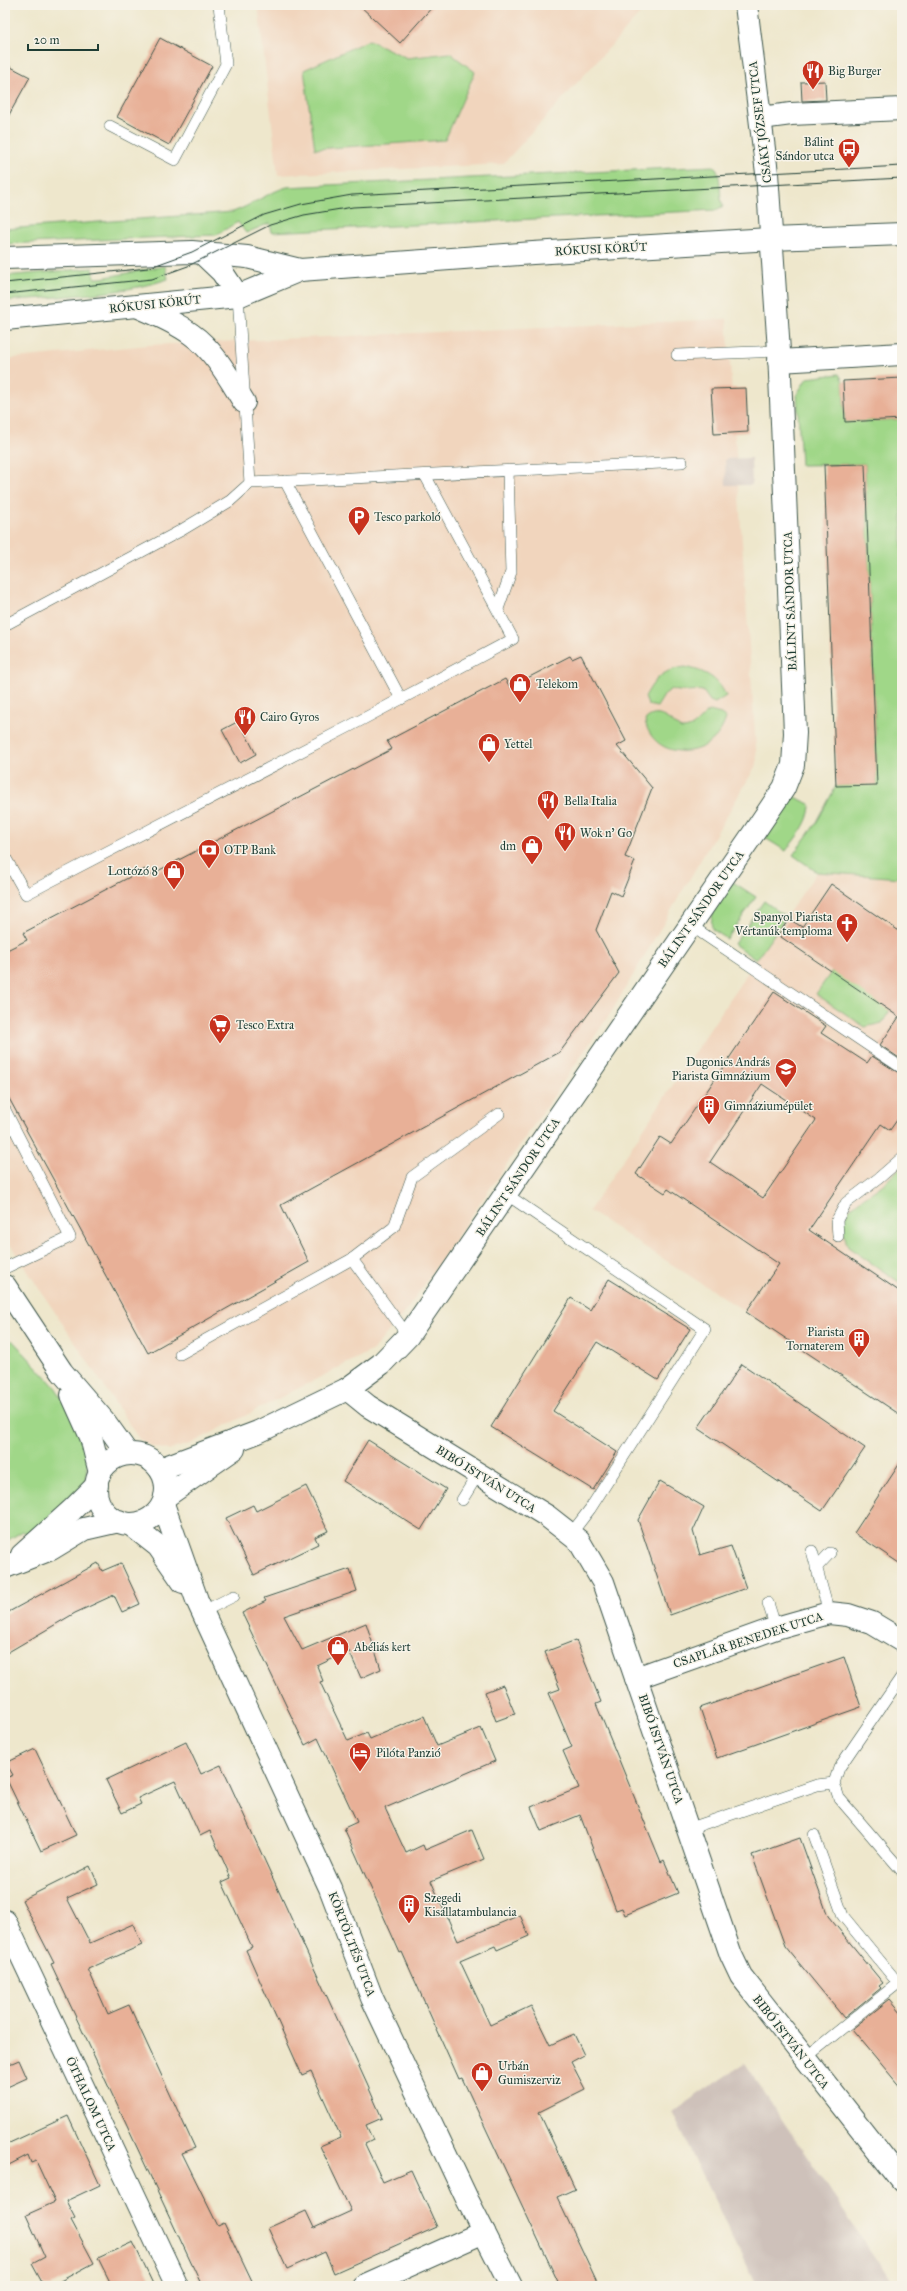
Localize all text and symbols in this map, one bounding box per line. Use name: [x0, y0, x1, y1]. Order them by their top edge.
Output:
scale bar: [28, 26, 98, 52]
text: 20 m: [34, 33, 60, 47]
restaurant icon: Big Burger: [800, 58, 826, 91]
street label: CSÁKY JÓZSEF UTCA: [744, 60, 775, 184]
place label: Big Burger: [828, 64, 882, 79]
place label: Bálint Sándor utca: [776, 135, 835, 163]
bus stop icon: Bálint Sándor utca: [836, 136, 862, 169]
street label: RÓKUSI KÖRÚT: [554, 238, 648, 258]
street label: RÓKUSI KÖRÚT: [108, 290, 202, 316]
parking icon: Tesco parkoló: [346, 504, 372, 537]
place label: Tesco parkoló: [374, 510, 441, 524]
street label: BÁLINT SÁNDOR UTCA: [780, 531, 799, 671]
shop icon: Telekom: [507, 671, 533, 704]
place label: Telekom: [536, 677, 578, 691]
restaurant icon: Cairo Gyros: [232, 704, 258, 737]
place label: Cairo Gyros: [260, 710, 319, 724]
shop icon: Yettel: [476, 731, 502, 764]
place label: Yettel: [504, 737, 533, 751]
restaurant icon: Bella Italia: [535, 788, 561, 821]
place label: Bella Italia: [564, 794, 618, 808]
restaurant icon: Wok n' Go: [552, 820, 578, 853]
place label: Wok n' Go: [580, 826, 632, 840]
shop icon: dm: [519, 833, 545, 866]
bank icon: OTP Bank: [196, 837, 222, 870]
place label: dm: [500, 839, 516, 853]
place label: OTP Bank: [224, 843, 276, 857]
street label: BÁLINT SÁNDOR UTCA: [654, 847, 747, 970]
shop icon: Lottózó 8: [161, 858, 187, 891]
place label: Lottózó 8: [108, 864, 158, 878]
place label: Spanyol Piarista Vértanúk temploma: [734, 910, 833, 938]
church icon: Spanyol Piarista Vértanúk temploma: [834, 911, 860, 944]
supermarket icon: Tesco Extra: [207, 1012, 233, 1045]
place label: Tesco Extra: [236, 1018, 295, 1032]
place label: Dugonics András Piarista Gimnázium: [672, 1055, 770, 1083]
school or university icon: Dugonics András Piarista Gimnázium: [773, 1056, 799, 1089]
building icon: Gimnáziumépület: [696, 1093, 722, 1126]
place label: Gimnáziumépület: [724, 1099, 814, 1113]
street label: BÁLINT SÁNDOR UTCA: [472, 1115, 563, 1239]
place label: Piarista Tornaterem: [786, 1325, 845, 1353]
building icon: Piarista Tornaterem: [846, 1326, 872, 1359]
street label: BIBÓ ISTVÁN UTCA: [433, 1441, 540, 1516]
street label: CSAPLÁR BENEDEK UTCA: [671, 1608, 825, 1671]
shop icon: Abéliás kert: [325, 1634, 351, 1667]
place label: Abéliás kert: [353, 1640, 411, 1654]
street label: BIBÓ ISTVÁN UTCA: [636, 1691, 688, 1806]
hotel icon: Pilóta Panzió: [347, 1740, 373, 1773]
place label: Pilóta Panzió: [376, 1746, 441, 1760]
street label: KÖRTÖLTÉS UTCA: [325, 1889, 380, 1999]
place label: Szegedi Kisállatambulancia: [424, 1891, 518, 1919]
building icon: Szegedi Kisállatambulancia: [396, 1892, 422, 1925]
street label: BIBÓ ISTVÁN UTCA: [750, 1991, 834, 2092]
street label: ÖTHALOM UTCA: [63, 2054, 120, 2153]
place label: Urbán Gumiszerviz: [498, 2059, 561, 2087]
shop icon: Urbán Gumiszerviz: [469, 2060, 495, 2093]

